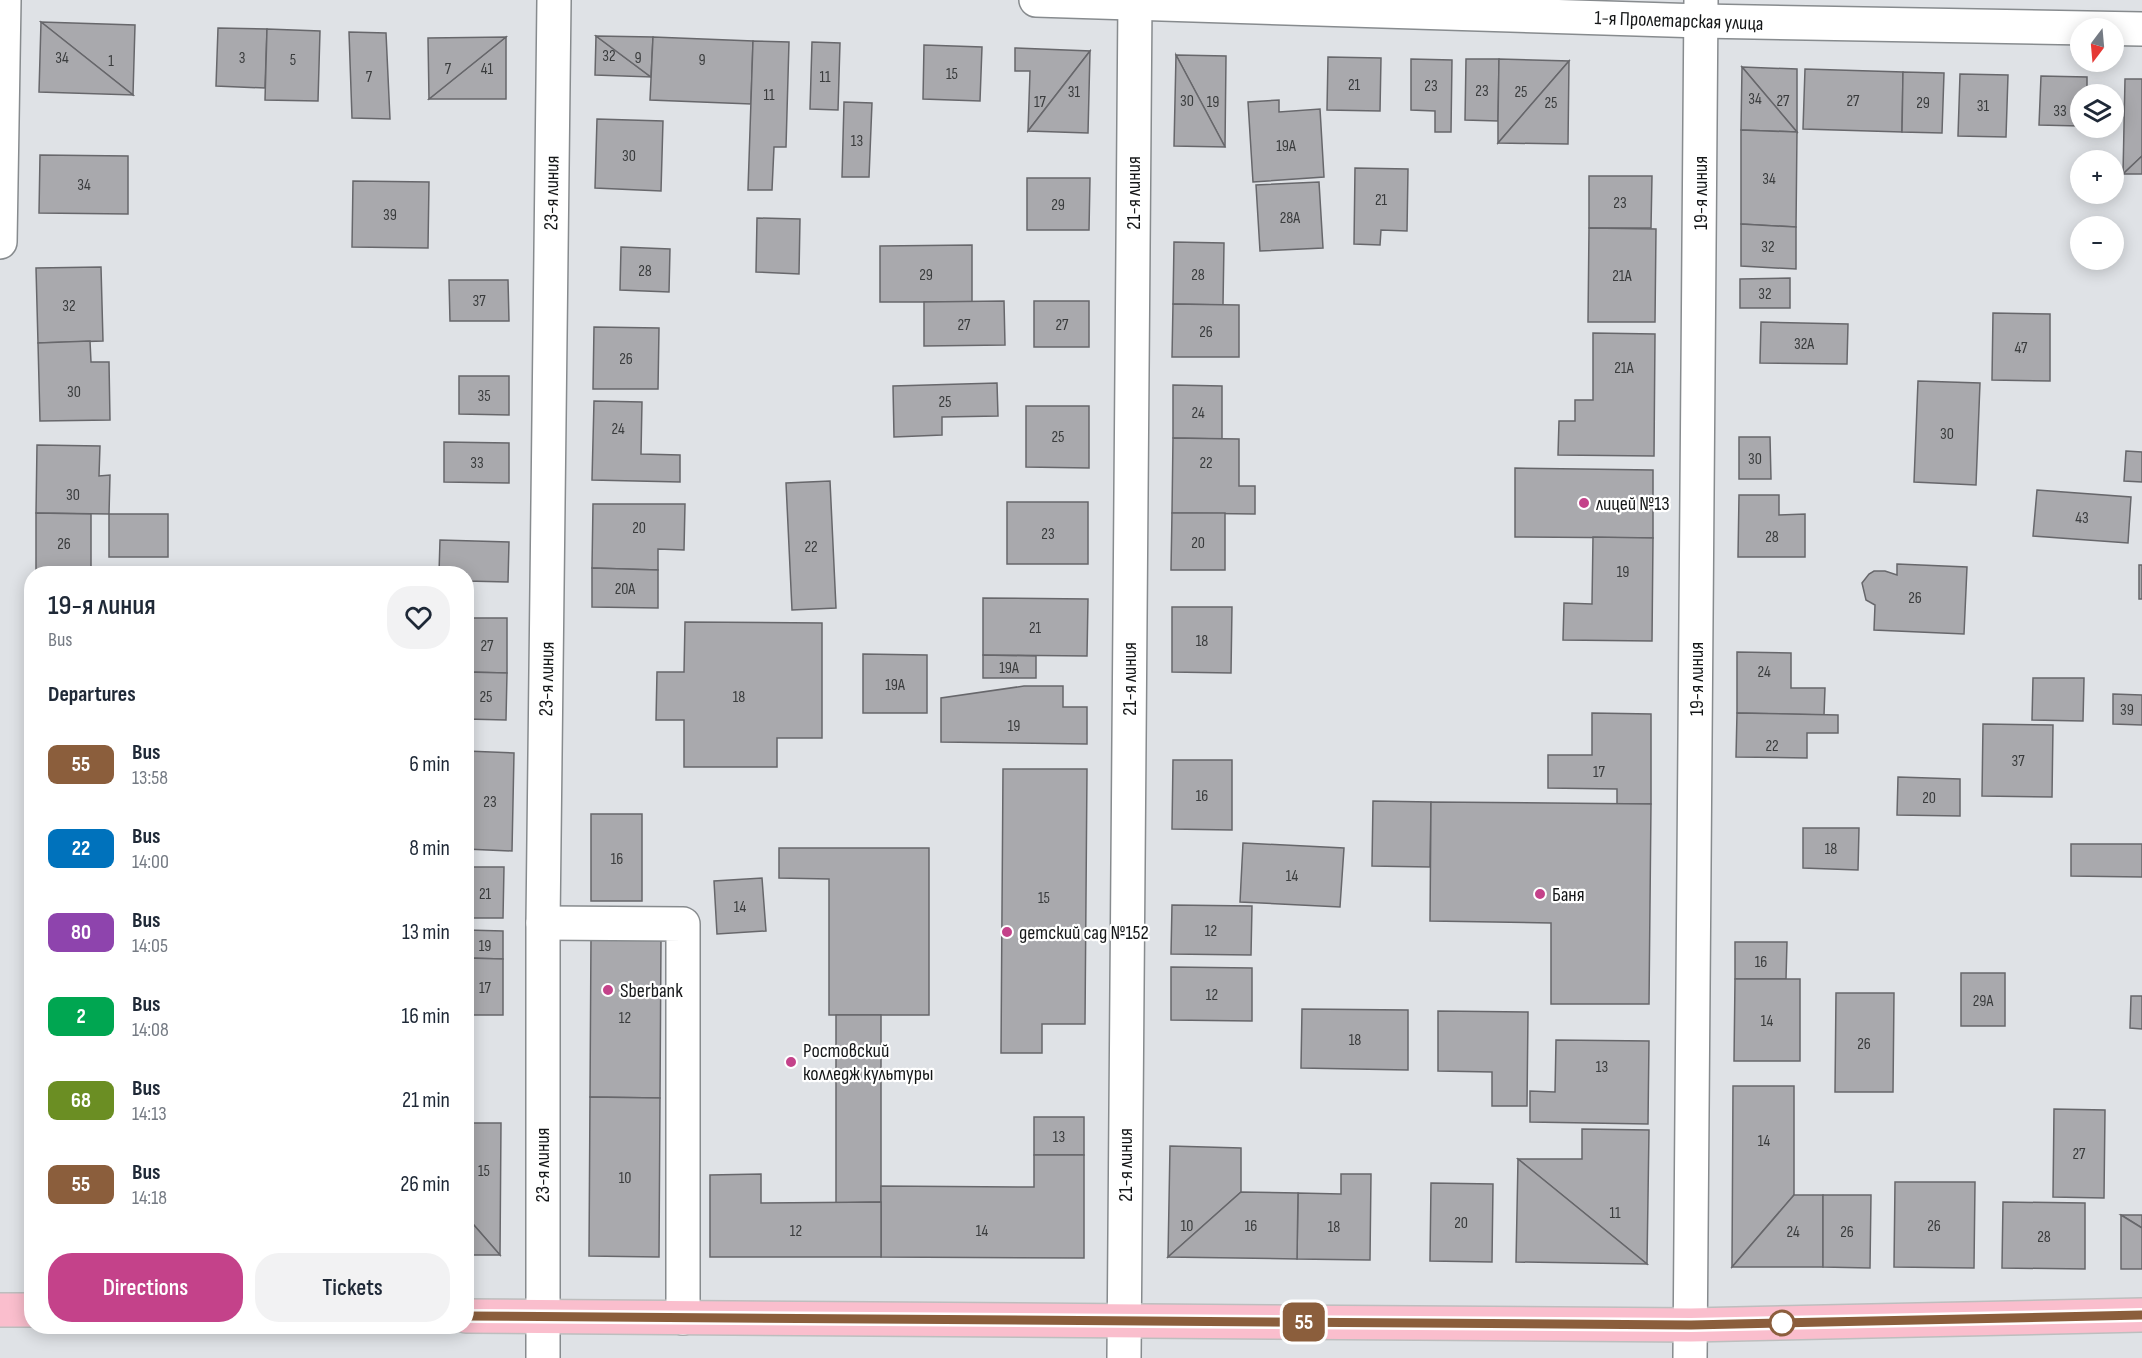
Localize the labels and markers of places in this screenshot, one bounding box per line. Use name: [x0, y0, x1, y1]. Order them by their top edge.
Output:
place label: лицей №13: [1596, 492, 1670, 516]
marker: лицей №13: [1577, 496, 1591, 510]
place label: Баня: [1552, 883, 1585, 907]
marker: Баня: [1533, 887, 1547, 901]
place label: детский сад №152: [1019, 921, 1149, 945]
marker: детский сад №152: [1000, 925, 1014, 939]
place label: Sberbank: [620, 979, 683, 1003]
marker: Sberbank: [601, 983, 615, 997]
place label: Ростовский колледж культуры: [803, 1039, 933, 1086]
marker: Ростовский колледж культуры: [784, 1055, 798, 1069]
unlabelled marker: [1769, 1310, 1795, 1336]

